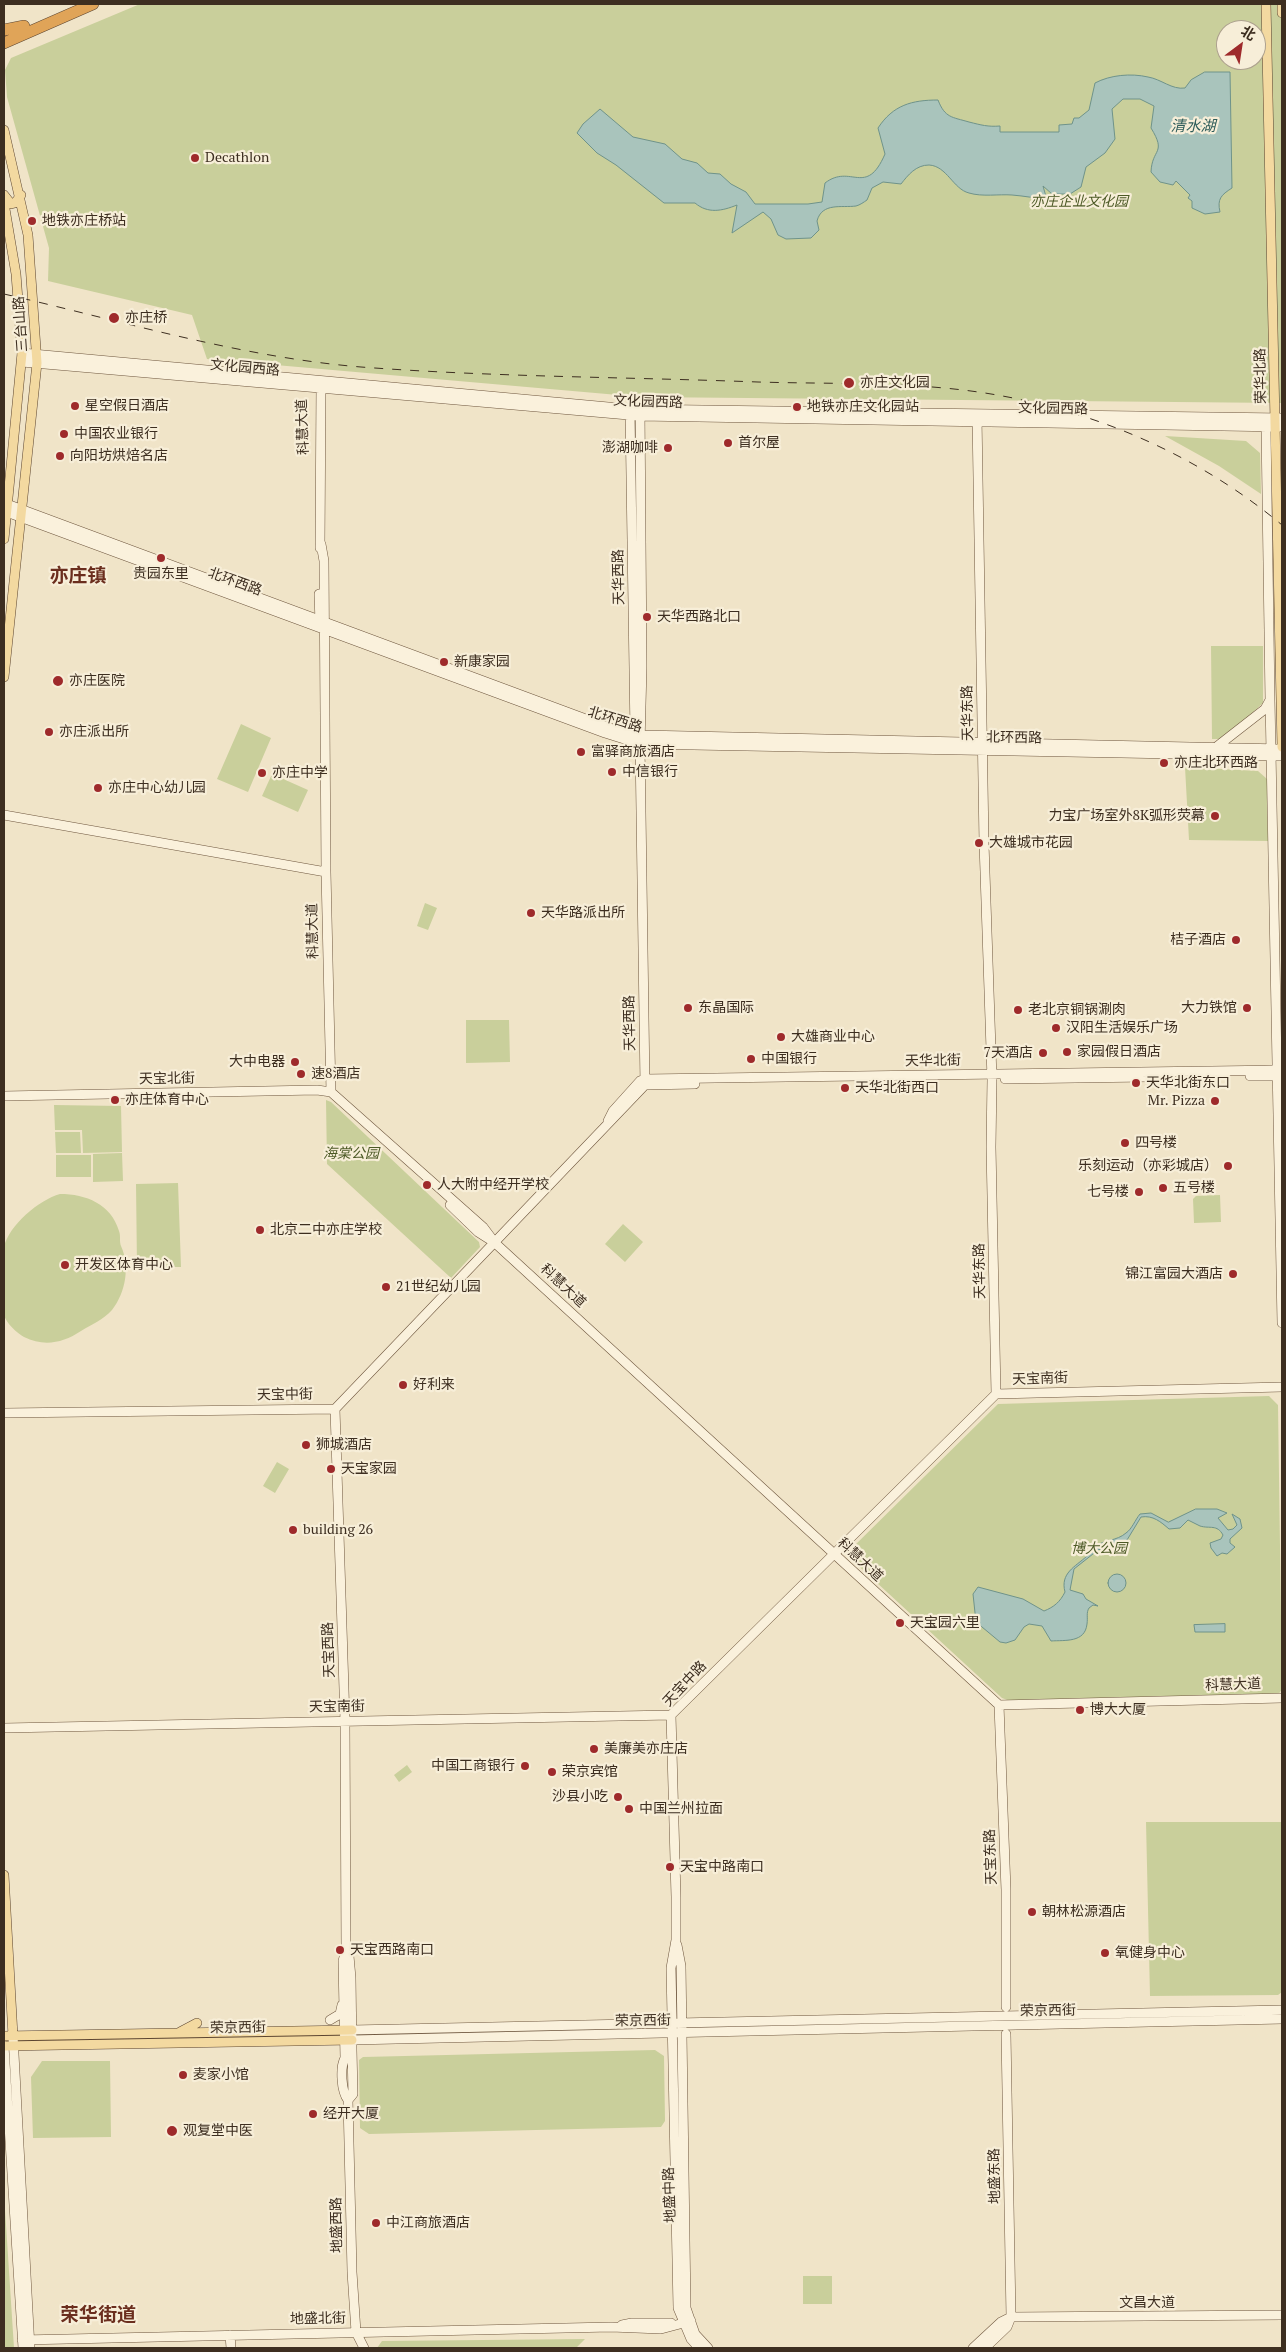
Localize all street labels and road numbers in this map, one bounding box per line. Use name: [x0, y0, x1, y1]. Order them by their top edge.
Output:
street label: 三台山路: [11, 295, 31, 353]
street label: 荣华北路: [1252, 348, 1270, 404]
street label: 文化园西路: [209, 357, 281, 379]
street label: 文化园西路: [613, 392, 683, 412]
street label: 科慧大道: [294, 399, 312, 455]
street label: 文化园西路: [1018, 400, 1088, 418]
street label: 天华西路: [610, 549, 628, 605]
street label: 北环西路: [206, 565, 264, 599]
street label: 天华东路: [959, 685, 977, 741]
street label: 北环西路: [586, 704, 644, 736]
street label: 北环西路: [986, 729, 1042, 747]
street label: 科慧大道: [304, 903, 322, 959]
street label: 天华西路: [621, 995, 639, 1051]
street label: 天华北街: [905, 1052, 961, 1070]
street label: 天宝北街: [139, 1070, 195, 1088]
street label: 天华东路: [971, 1243, 989, 1299]
street label: 科慧大道: [537, 1261, 589, 1311]
street label: 天宝南街: [1012, 1370, 1068, 1388]
street label: 天宝中街: [257, 1386, 313, 1404]
street label: 科慧大道: [834, 1535, 886, 1585]
street label: 天宝西路: [320, 1622, 338, 1678]
street label: 天宝中路: [660, 1658, 710, 1710]
street label: 科慧大道: [1205, 1676, 1261, 1694]
street label: 天宝南街: [309, 1698, 365, 1716]
street label: 天宝东路: [982, 1829, 1000, 1885]
street label: 荣京西街: [1020, 2002, 1076, 2020]
street label: 荣京西街: [615, 2012, 671, 2030]
street label: 荣京西街: [210, 2019, 266, 2037]
street label: 地盛东路: [986, 2148, 1004, 2204]
street label: 地盛中路: [661, 2167, 679, 2223]
street label: 地盛西路: [328, 2197, 346, 2253]
street label: 文昌大道: [1119, 2295, 1175, 2311]
street label: 地盛北街: [290, 2310, 346, 2328]

